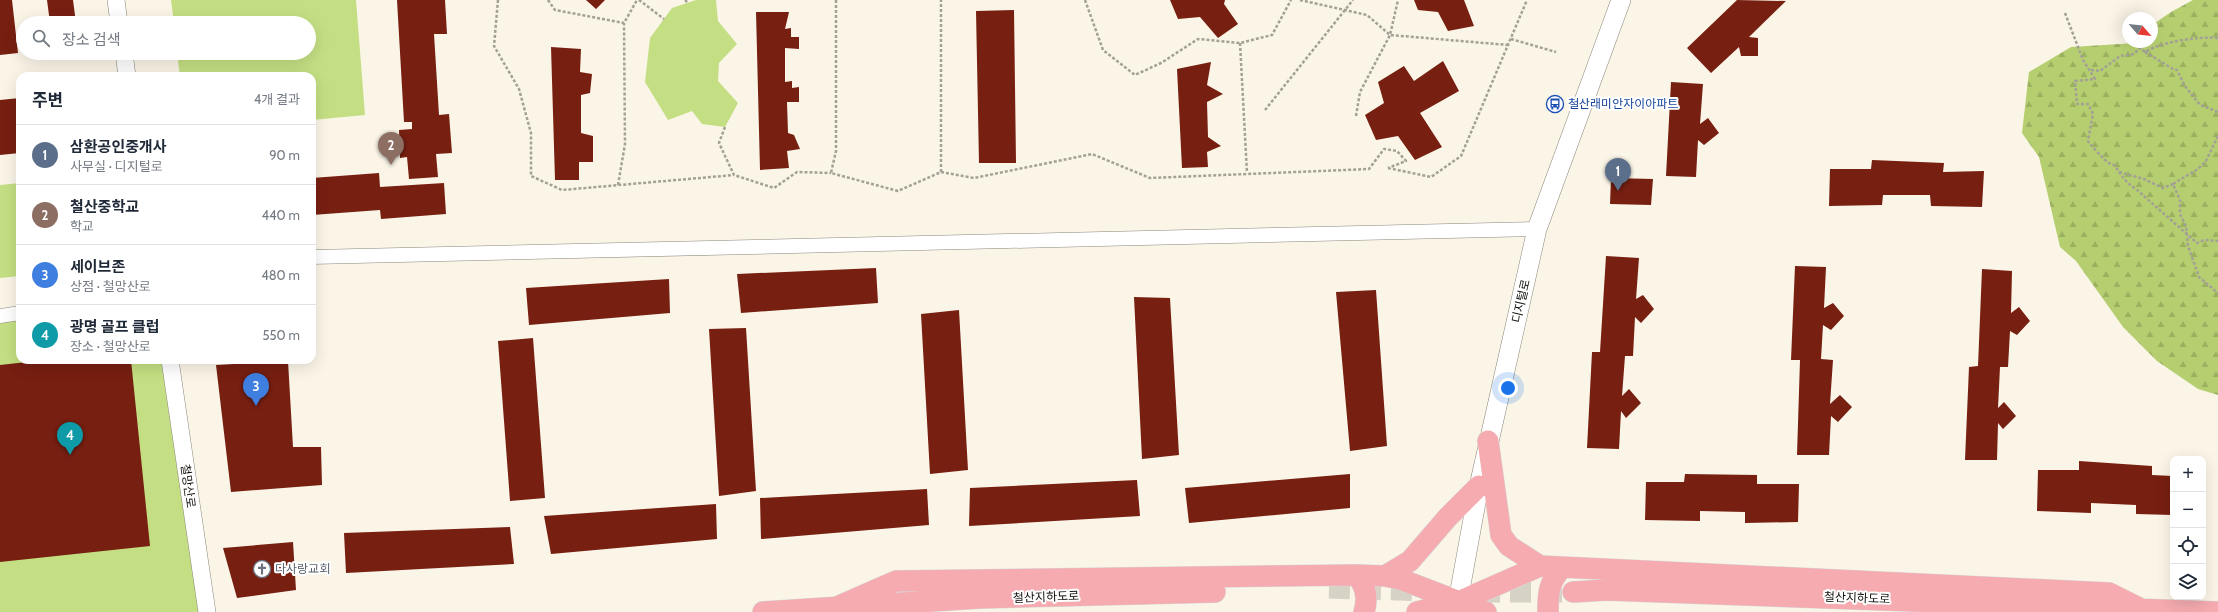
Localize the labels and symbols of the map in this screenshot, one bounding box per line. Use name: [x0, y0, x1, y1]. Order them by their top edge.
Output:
north arrow: [2122, 12, 2158, 48]
bus stop icon: 철산래미안자이아파트: [1545, 94, 1565, 114]
place label: 철산래미안자이아파트: [1568, 96, 1678, 111]
pin: 2: [378, 132, 404, 165]
pin: 1: [1605, 158, 1631, 191]
street label: 디지털로: [1508, 278, 1533, 324]
pin: 3: [243, 373, 269, 406]
your location: [1498, 378, 1518, 398]
pin: 4: [57, 422, 83, 455]
street label: 철망산로: [178, 463, 199, 509]
church icon: 다사랑교회: [252, 559, 272, 579]
place label: 다사랑교회: [275, 561, 330, 576]
street label: 철산지하도로: [1013, 588, 1079, 605]
street label: 철산지하도로: [1824, 589, 1890, 606]

